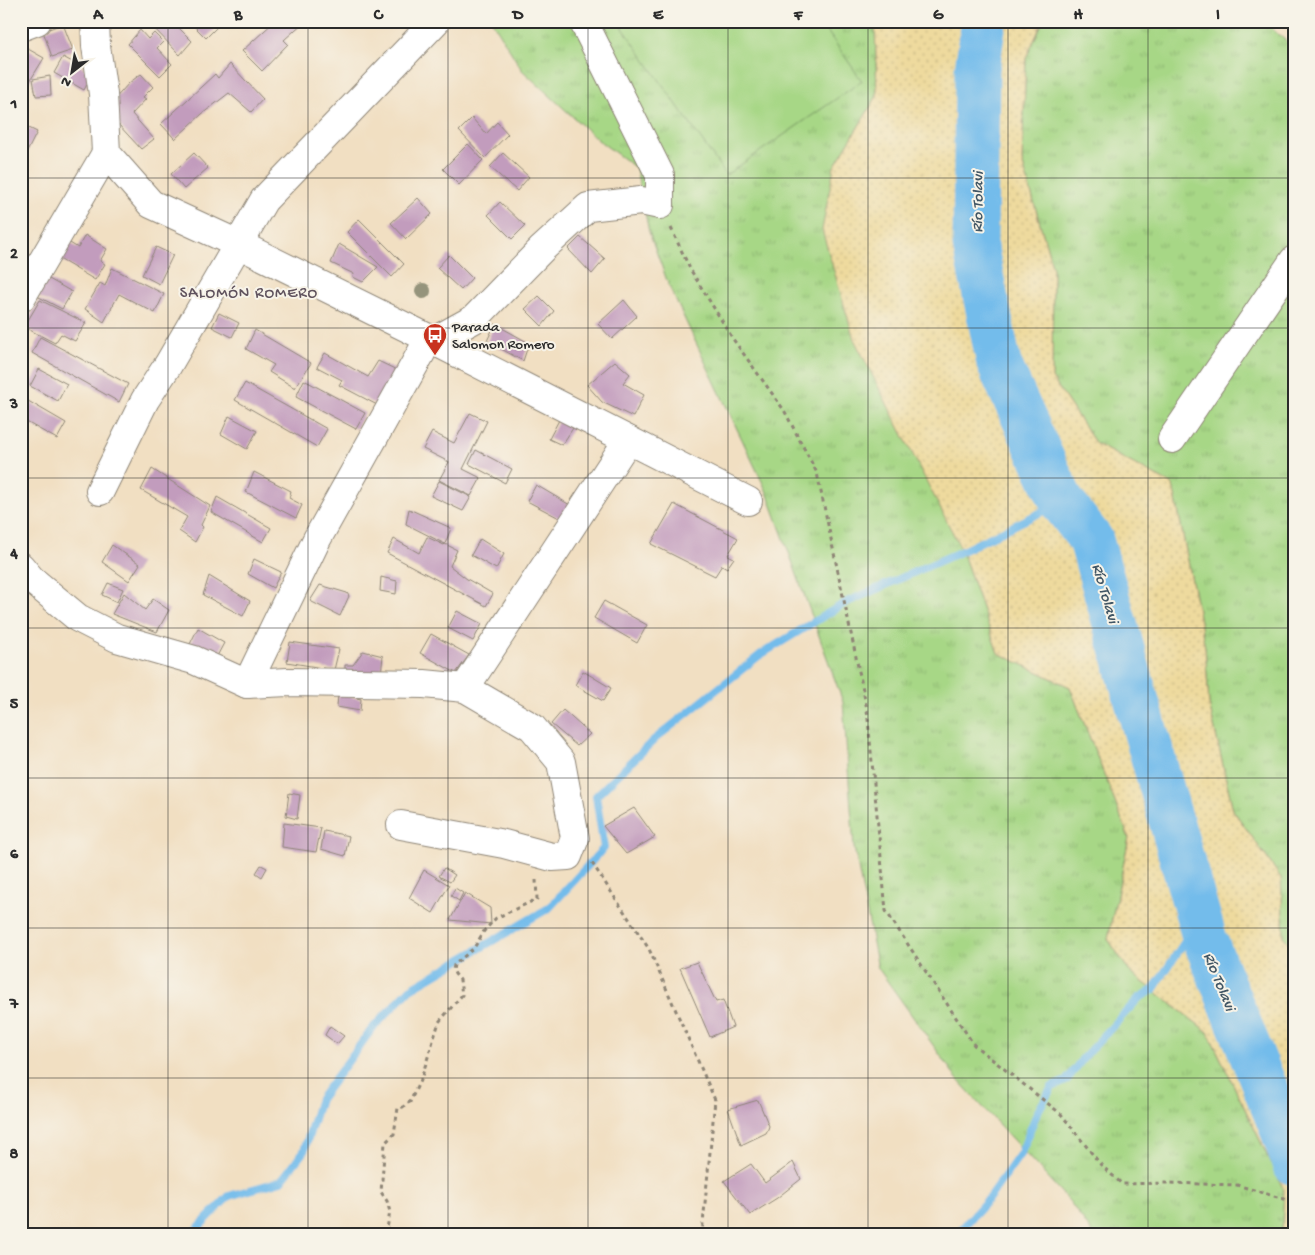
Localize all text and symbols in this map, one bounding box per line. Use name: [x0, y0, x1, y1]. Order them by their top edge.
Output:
text: A: [92, 7, 104, 26]
text: B: [233, 7, 243, 26]
text: C: [373, 7, 384, 26]
text: D: [511, 7, 524, 26]
text: E: [653, 7, 664, 26]
text: F: [793, 7, 804, 26]
text: G: [933, 7, 944, 26]
text: H: [1073, 7, 1083, 26]
text: I: [1216, 7, 1220, 26]
north arrow: [48, 48, 98, 98]
text: N: [58, 71, 75, 91]
text: 1: [10, 96, 17, 115]
water label: Río Tolavi: [969, 170, 990, 233]
text: 2: [10, 246, 18, 265]
district label: SALOMÓN ROMERO: [180, 285, 318, 304]
place label: Parada Salomon Romero: [451, 319, 555, 354]
bus stop icon: Parada Salomon Romero: [422, 322, 448, 356]
text: 3: [9, 396, 18, 415]
text: 4: [9, 546, 18, 565]
water label: Río Tolavi: [1086, 562, 1122, 628]
text: 5: [10, 696, 19, 715]
text: 6: [10, 846, 19, 865]
water label: Río Tolavi: [1197, 950, 1239, 1016]
text: 7: [9, 996, 19, 1015]
text: 8: [10, 1146, 19, 1165]

